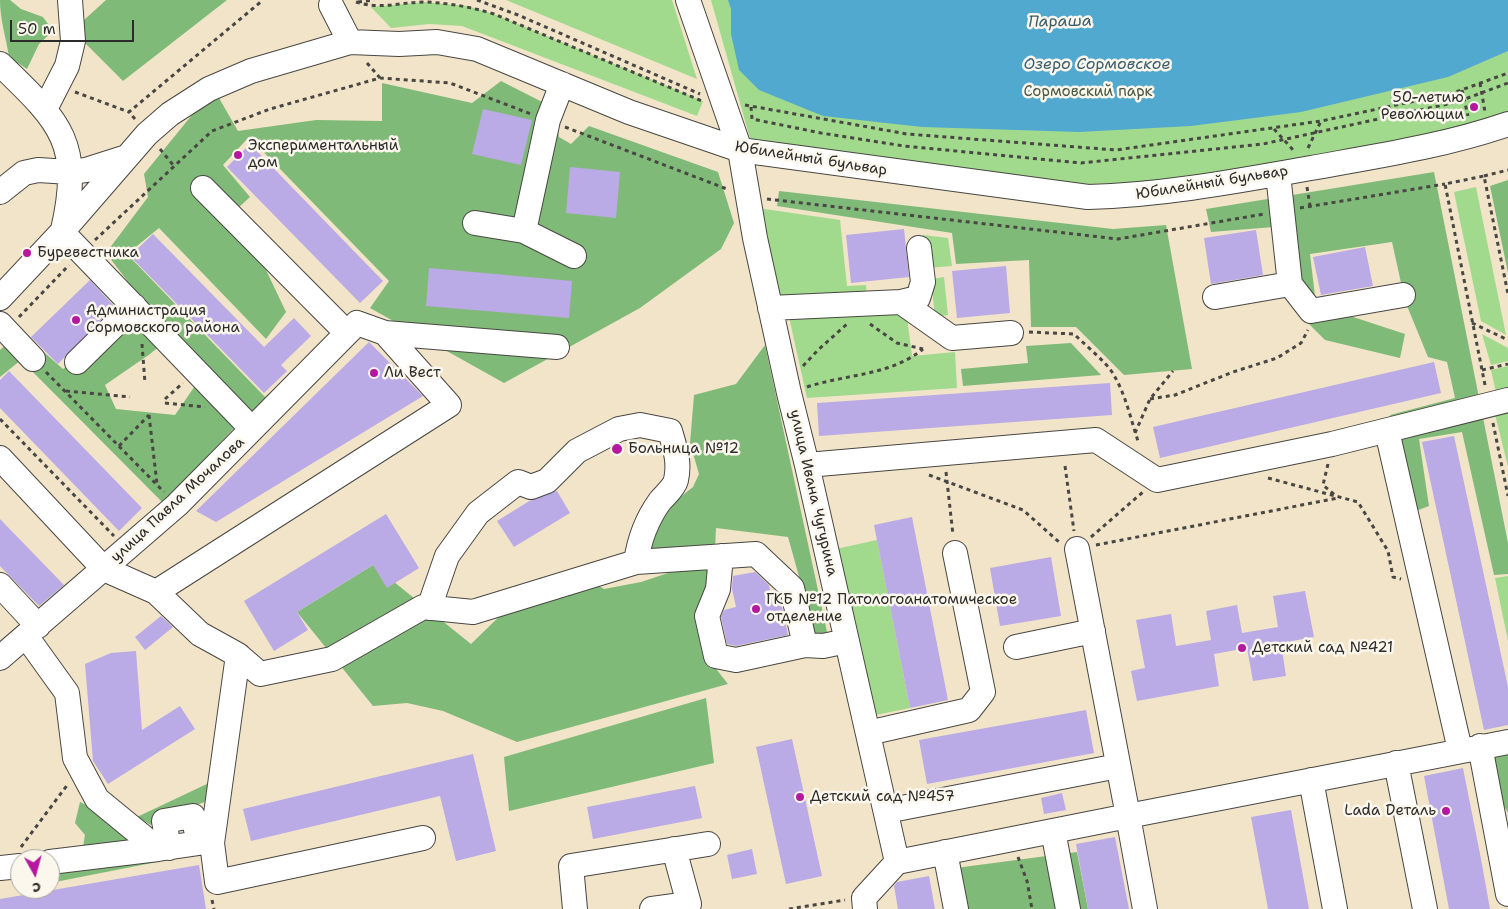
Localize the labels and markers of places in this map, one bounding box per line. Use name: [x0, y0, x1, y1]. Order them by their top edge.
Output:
place label: 50-летию Революции: [1381, 89, 1464, 124]
marker: 50-летию Революции: [1468, 101, 1480, 113]
place label: Экспериментальный дом: [248, 137, 398, 172]
marker: Экспериментальный дом: [232, 149, 244, 161]
place label: Буревестника: [37, 244, 139, 262]
marker: Буревестника: [21, 247, 33, 259]
place label: Администрация Сормовского района: [86, 302, 240, 337]
marker: Администрация Сормовского района: [70, 314, 82, 326]
place label: Ли Вест: [384, 364, 441, 382]
marker: Ли Вест: [368, 367, 380, 379]
place label: Больница №12: [628, 440, 739, 458]
marker: Больница №12: [610, 442, 624, 456]
place label: ГКБ №12 Патологоанатомическое отделение: [766, 591, 1017, 626]
marker: ГКБ №12 Патологоанатомическое отделение: [750, 603, 762, 615]
place label: Детский сад №421: [1252, 639, 1393, 657]
marker: Детский сад №421: [1236, 642, 1248, 654]
place label: Детский сад №457: [810, 788, 955, 806]
marker: Детский сад №457: [794, 791, 806, 803]
place label: Lada Dеталь: [1344, 802, 1436, 820]
marker: Lada Dеталь: [1440, 805, 1452, 817]

